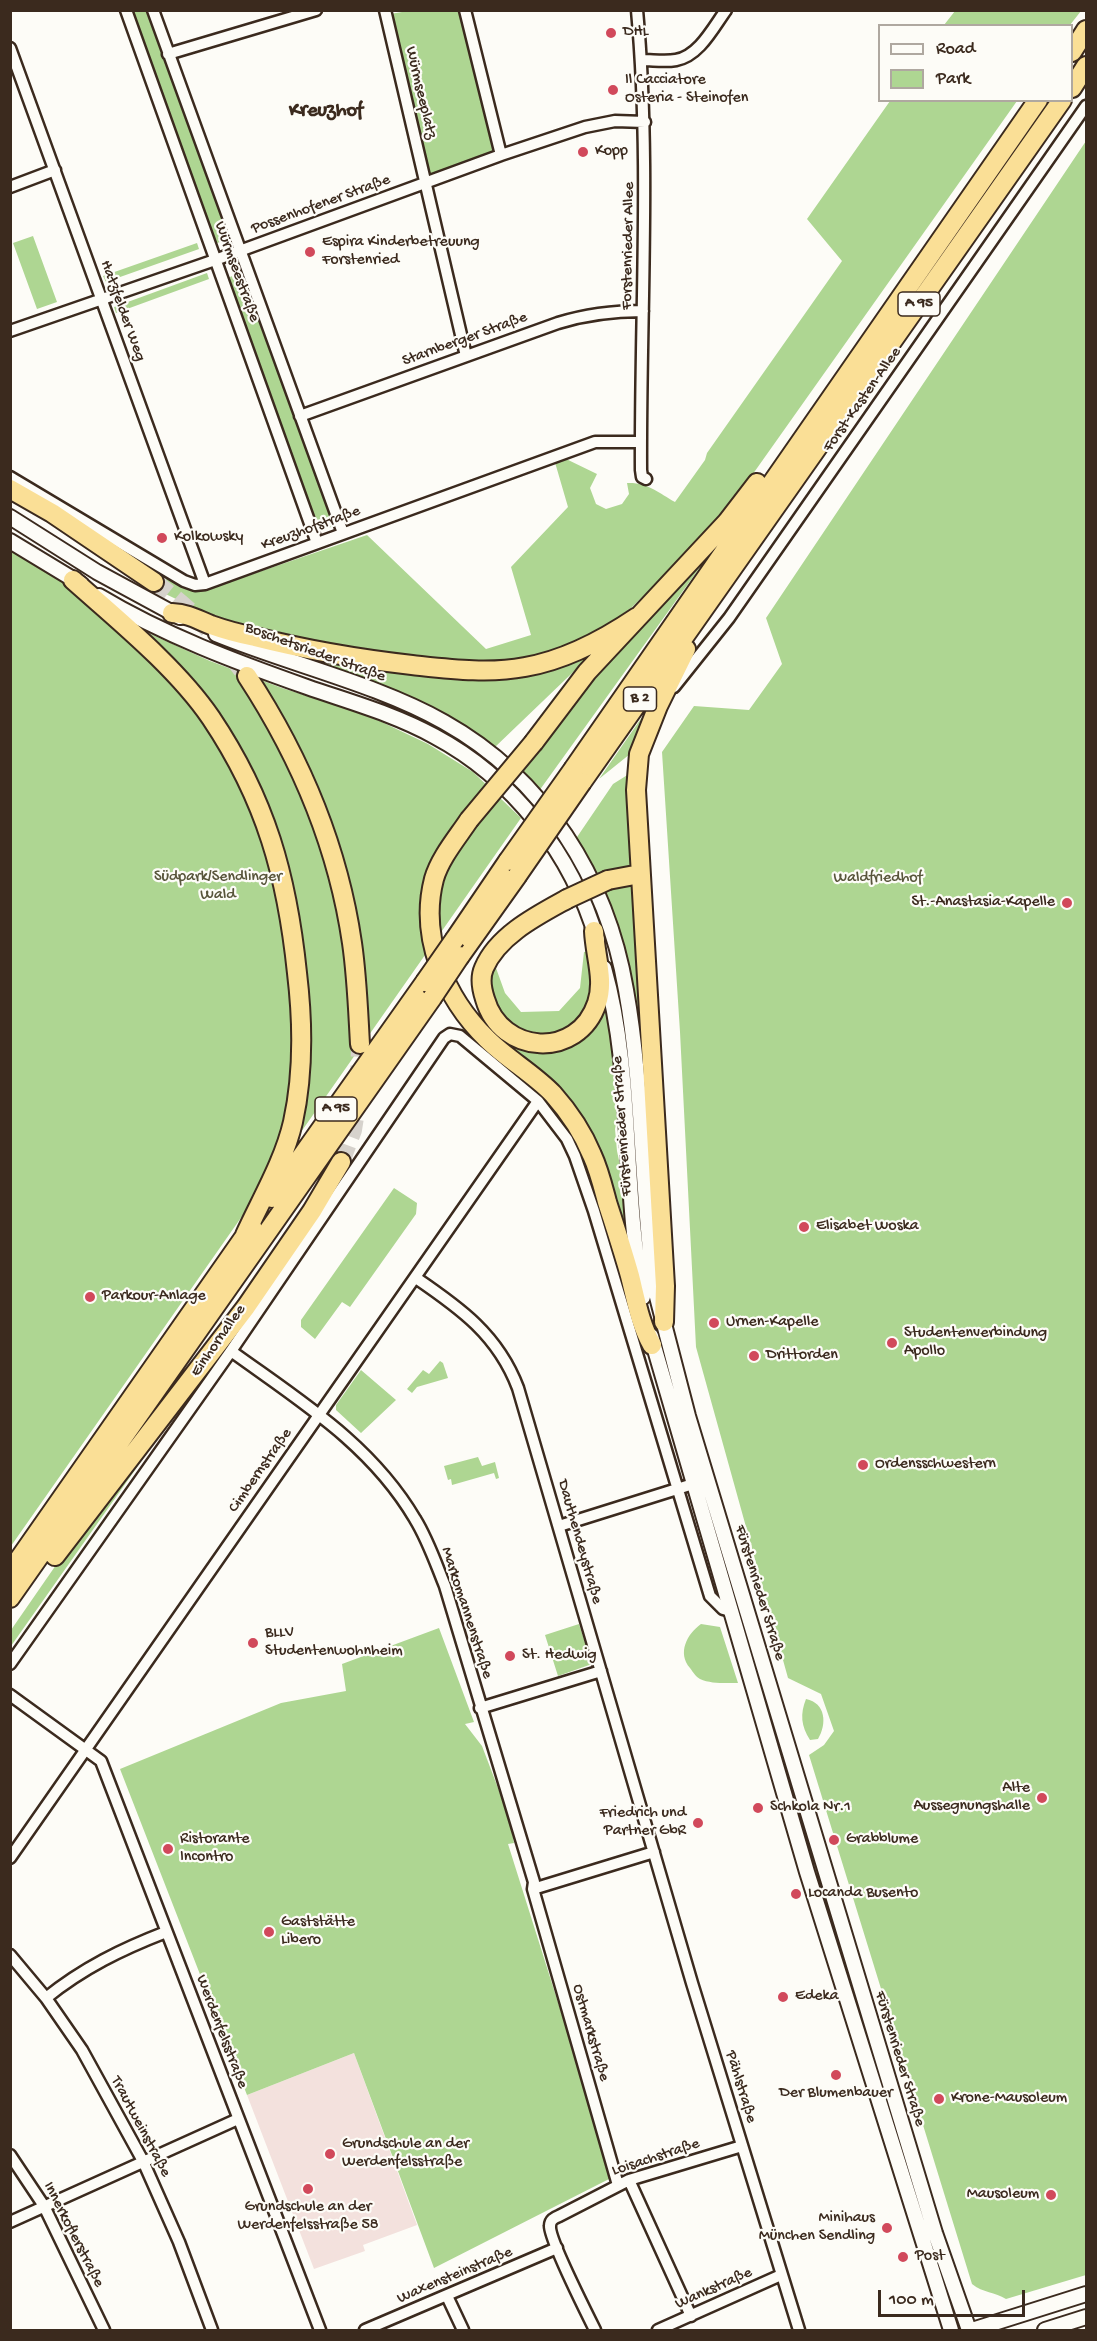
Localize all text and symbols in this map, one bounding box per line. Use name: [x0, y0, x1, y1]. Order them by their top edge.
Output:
place label: DHL: [623, 23, 648, 43]
legend: [878, 24, 1073, 102]
marker: DHL: [604, 26, 618, 40]
text: Road: [936, 39, 975, 60]
street label: Würmseeplatz: [400, 45, 440, 141]
text: Park: [936, 69, 970, 90]
place label: Il Cacciatore Osteria - Steinofen: [625, 71, 748, 109]
marker: Il Cacciatore Osteria - Steinofen: [606, 83, 620, 97]
district label: Kreuzhof: [289, 100, 363, 124]
place label: Kopp: [595, 142, 628, 162]
marker: Kopp: [576, 145, 590, 159]
street label: Possenhofener Straße: [249, 171, 393, 239]
street label: Forstenrieder Allee: [618, 182, 640, 310]
street label: Würmseestraße: [209, 219, 263, 325]
place label: Espira Kinderbetreuung Forstenried: [322, 233, 480, 271]
marker: Espira Kinderbetreuung Forstenried: [303, 245, 317, 259]
street label: Hatzfelder Weg: [95, 258, 149, 364]
road number: A 95: [898, 292, 940, 316]
street label: Starnberger Straße: [400, 308, 530, 372]
street label: Forst-Kasten-Allee: [820, 344, 906, 456]
street label: Kreuzhofstraße: [259, 502, 363, 556]
place label: Kolkowsky: [174, 528, 243, 548]
marker: Kolkowsky: [155, 531, 169, 545]
street label: Boschetsrieder Straße: [242, 619, 388, 687]
road number: B 2: [624, 687, 656, 711]
park label: Südpark/Sendlinger Wald: [154, 868, 282, 906]
park label: Waldfriedhof: [834, 869, 922, 889]
place label: St.-Anastasia-Kapelle: [911, 893, 1055, 913]
marker: St.-Anastasia-Kapelle: [1060, 896, 1074, 910]
street label: Fürstenrieder Straße: [609, 1055, 637, 1197]
road number: A 95: [315, 1097, 357, 1121]
place label: Elisabet Woska: [816, 1217, 919, 1237]
marker: Elisabet Woska: [797, 1220, 811, 1234]
place label: Parkour-Anlage: [102, 1287, 206, 1307]
marker: Parkour-Anlage: [83, 1290, 97, 1304]
street label: Einhornallee: [187, 1301, 251, 1381]
place label: Urnen-Kapelle: [726, 1313, 819, 1333]
marker: Urnen-Kapelle: [707, 1316, 721, 1330]
place label: Studentenverbindung Apollo: [904, 1324, 1047, 1362]
marker: Studentenverbindung Apollo: [885, 1336, 899, 1350]
place label: Drittorden: [766, 1346, 838, 1366]
marker: Drittorden: [747, 1349, 761, 1363]
street label: Cimbernstraße: [225, 1425, 297, 1517]
place label: Ordensschwestern: [875, 1455, 996, 1475]
marker: Ordensschwestern: [856, 1458, 870, 1472]
street label: Dauthendeystraße: [552, 1478, 606, 1606]
street label: Fürstenrieder Straße: [729, 1523, 789, 1663]
street label: Markomannenstraße: [436, 1545, 496, 1681]
place label: BLLV Studentenwohnheim: [265, 1624, 403, 1662]
marker: BLLV Studentenwohnheim: [246, 1636, 260, 1650]
place label: St. Hedwig: [522, 1646, 596, 1666]
marker: St. Hedwig: [503, 1649, 517, 1663]
place label: Alte Aussegnungshalle: [913, 1779, 1030, 1817]
marker: Alte Aussegnungshalle: [1035, 1791, 1049, 1805]
place label: Schkola Nr.1: [770, 1798, 851, 1818]
marker: Schkola Nr.1: [751, 1801, 765, 1815]
place label: Friedrich und Partner GbR: [600, 1804, 686, 1842]
marker: Friedrich und Partner GbR: [691, 1816, 705, 1830]
place label: Ristorante Incontro: [180, 1830, 250, 1868]
place label: Grabblume: [846, 1830, 918, 1850]
marker: Grabblume: [827, 1833, 841, 1847]
marker: Ristorante Incontro: [161, 1842, 175, 1856]
place label: Locanda Busento: [808, 1884, 918, 1904]
marker: Locanda Busento: [789, 1887, 803, 1901]
place label: Gaststätte Libero: [281, 1913, 355, 1951]
marker: Gaststätte Libero: [262, 1925, 276, 1939]
street label: Werdenfelsstraße: [190, 1972, 252, 2092]
street label: Ostmarkstraße: [567, 1982, 613, 2084]
place label: Edeka: [795, 1987, 839, 2007]
street label: Fürstenrieder Straße: [869, 1989, 929, 2129]
marker: Edeka: [776, 1990, 790, 2004]
street label: Pählstraße: [720, 2048, 760, 2126]
marker: Der Blumenbauer: [829, 2068, 843, 2082]
street label: Trautweinstraße: [105, 2073, 175, 2181]
place label: Der Blumenbauer: [779, 2084, 893, 2104]
place label: Krone-Mausoleum: [951, 2089, 1067, 2109]
marker: Krone-Mausoleum: [932, 2092, 946, 2106]
place label: Grundschule an der Werdenfelsstraße: [342, 2135, 469, 2173]
street label: Loisachstraße: [610, 2135, 702, 2181]
marker: Grundschule an der Werdenfelsstraße: [323, 2147, 337, 2161]
street label: Innerkoflerstraße: [38, 2179, 108, 2291]
marker: Grundschule an der Werdenfelsstraße 58: [301, 2182, 315, 2196]
place label: Mausoleum: [967, 2185, 1039, 2205]
marker: Mausoleum: [1044, 2188, 1058, 2202]
place label: Grundschule an der Werdenfelsstraße 58: [237, 2198, 379, 2236]
place label: Minihaus München Sendling: [759, 2209, 875, 2247]
marker: Minihaus München Sendling: [880, 2221, 894, 2235]
street label: Waxensteinstraße: [394, 2243, 516, 2309]
place label: Post: [915, 2247, 945, 2267]
marker: Post: [896, 2250, 910, 2264]
street label: Wankstraße: [673, 2264, 755, 2314]
scale bar: [881, 2278, 1028, 2316]
text: 100 m: [889, 2290, 934, 2311]

